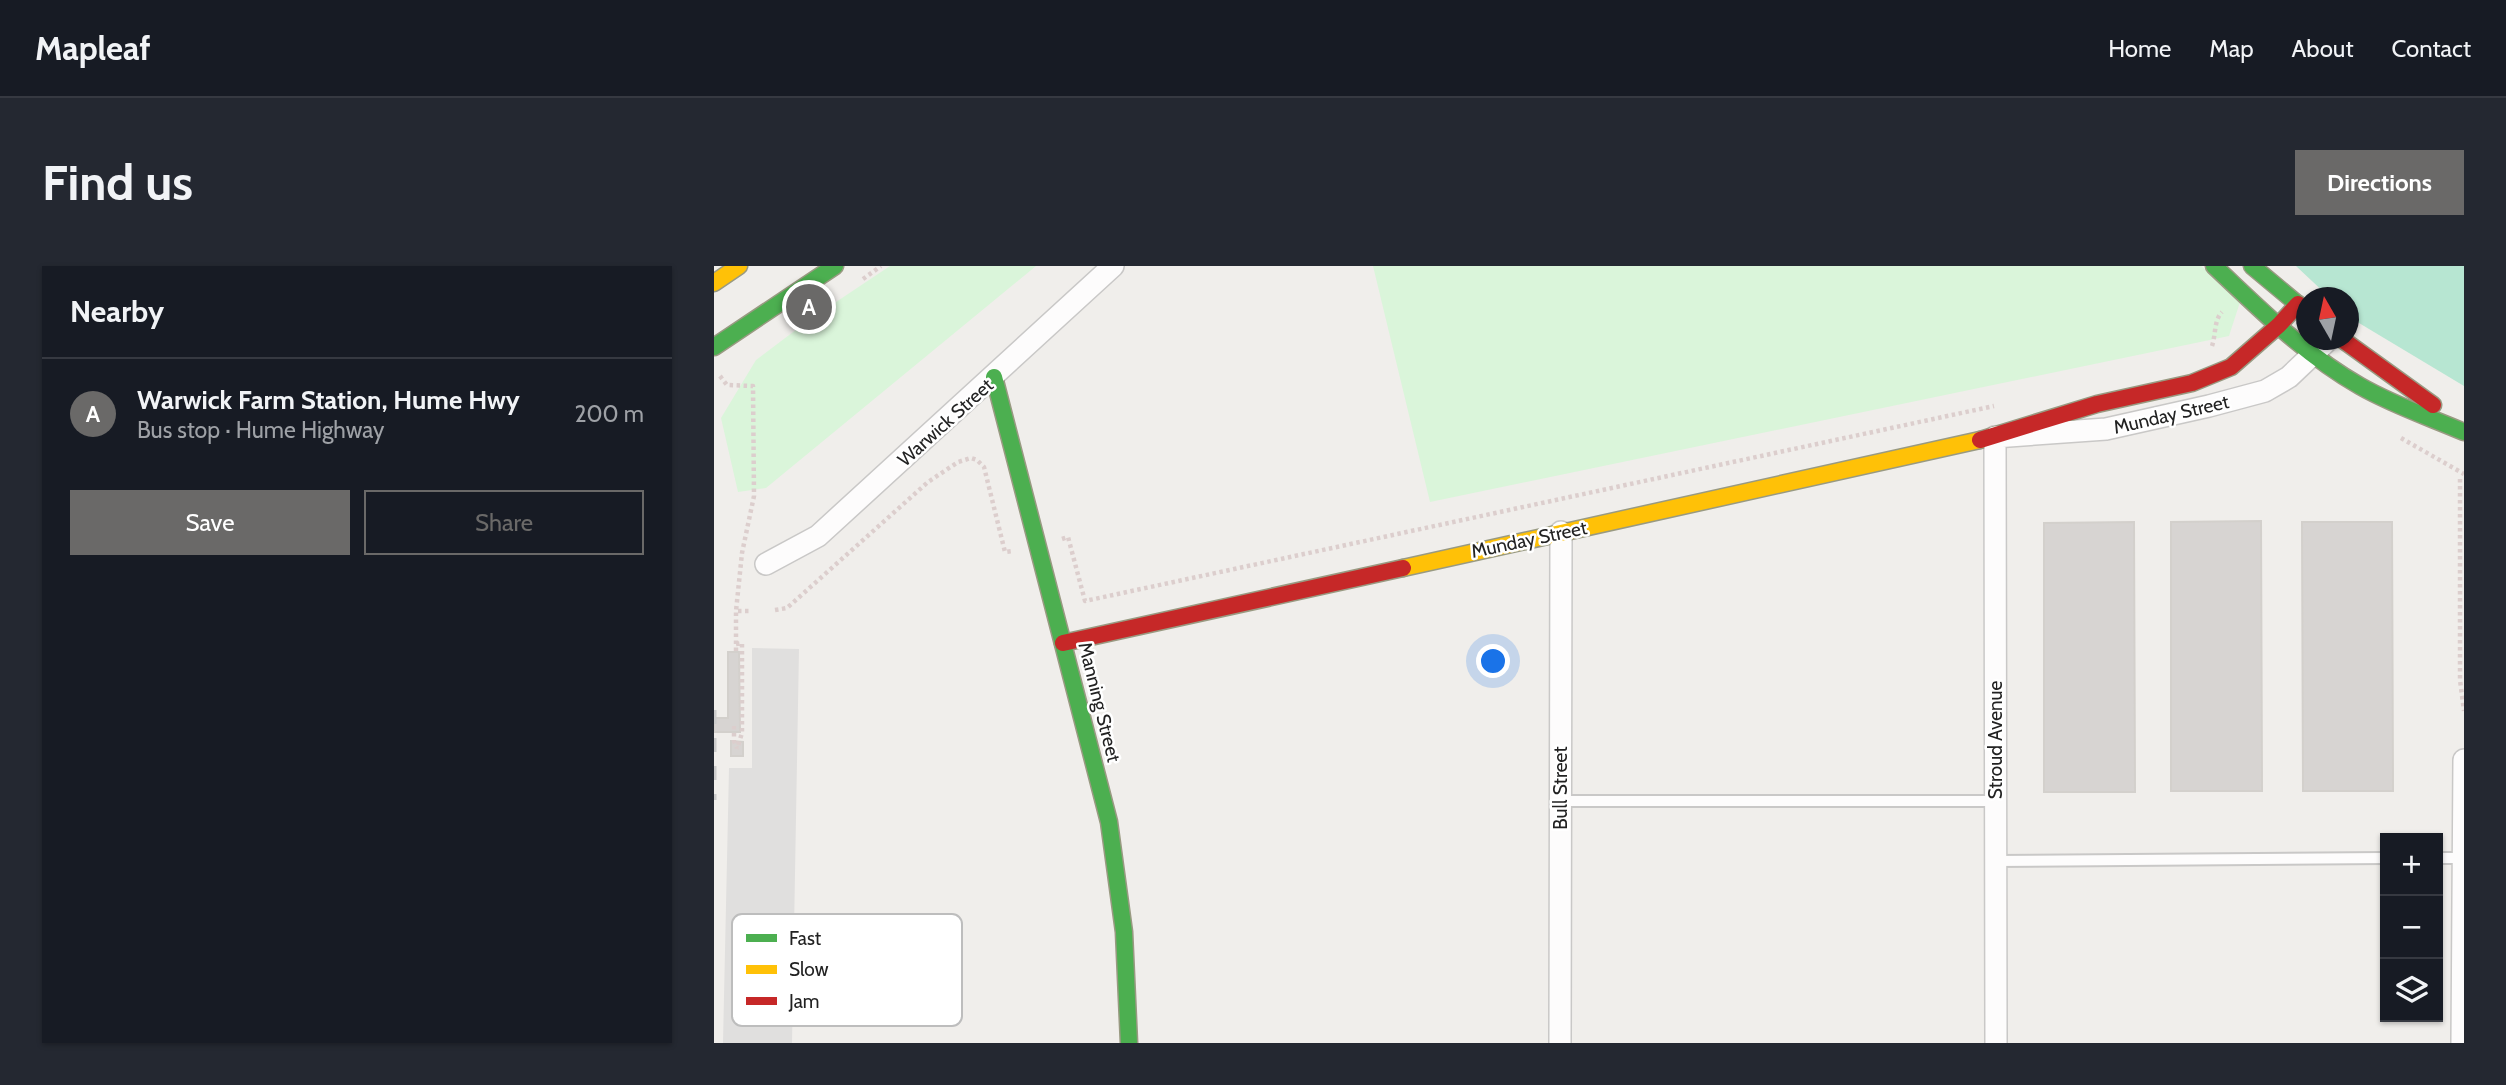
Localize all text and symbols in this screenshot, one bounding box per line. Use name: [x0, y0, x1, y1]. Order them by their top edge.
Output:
text: Mapleaf: [35, 28, 151, 68]
text: Home: [2108, 34, 2171, 63]
text: Map: [2209, 34, 2254, 63]
text: About: [2292, 34, 2354, 63]
text: Contact: [2392, 34, 2471, 63]
button: Directions: [2295, 150, 2464, 215]
text: Find us: [42, 153, 193, 212]
pin: A: [786, 281, 832, 333]
north arrow: [2296, 287, 2359, 350]
text: Nearby: [70, 293, 164, 330]
street label: Warwick Street: [893, 373, 998, 471]
text: Warwick Farm Station, Hume Hwy: [137, 384, 520, 416]
street label: Munday Street: [2111, 390, 2232, 439]
text: A: [86, 400, 100, 428]
text: 200 m: [574, 400, 644, 428]
text: Bus stop · Hume Highway: [137, 416, 384, 444]
button: Save: [70, 490, 350, 555]
button: Share: [364, 490, 644, 555]
street label: Munday Street: [1469, 516, 1590, 563]
street label: Manning Street: [1073, 640, 1126, 765]
your location: [1476, 644, 1510, 678]
street label: Stroud Avenue: [1984, 681, 2007, 799]
street label: Bull Street: [1549, 746, 1572, 830]
map controls: [2380, 833, 2443, 1022]
button: +: [2380, 833, 2443, 896]
button: −: [2380, 896, 2443, 959]
legend: [732, 914, 962, 1026]
text: Fast: [789, 927, 822, 950]
text: Slow: [789, 958, 829, 981]
button: layers: [2380, 959, 2443, 1022]
text: Jam: [788, 990, 819, 1013]

